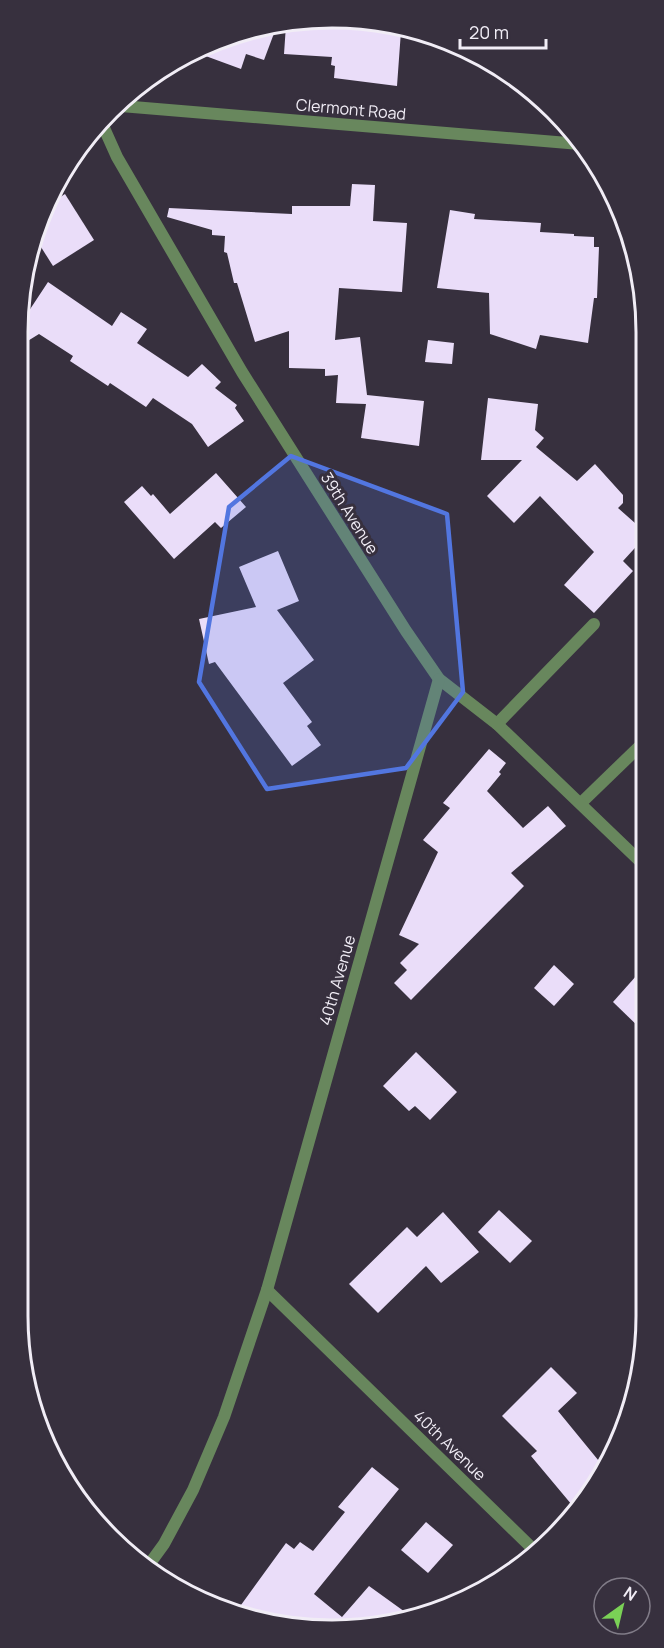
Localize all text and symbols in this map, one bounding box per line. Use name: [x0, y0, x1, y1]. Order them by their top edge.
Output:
scale bar: [460, 12, 546, 50]
text: 20 m: [469, 20, 509, 44]
street label: Clermont Road: [295, 93, 407, 125]
street label: 39th Avenue: [316, 468, 384, 558]
street label: 40th Avenue: [314, 932, 360, 1028]
street label: 40th Avenue: [409, 1405, 491, 1485]
north arrow: [592, 1576, 652, 1636]
text: N: [619, 1581, 641, 1606]

